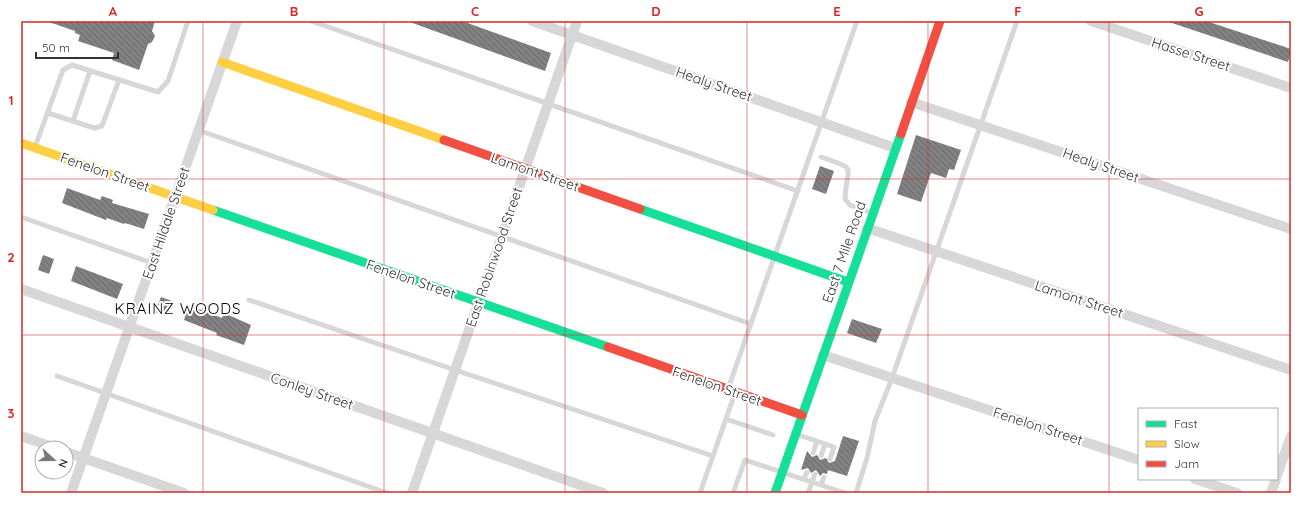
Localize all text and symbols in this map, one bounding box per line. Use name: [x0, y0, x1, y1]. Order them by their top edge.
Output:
text: A: [109, 3, 118, 19]
text: B: [290, 3, 298, 19]
text: C: [471, 3, 479, 19]
text: D: [651, 3, 661, 19]
text: E: [833, 3, 841, 19]
text: F: [1014, 3, 1022, 19]
text: G: [1194, 3, 1204, 19]
street label: Hasse Street: [1149, 33, 1233, 75]
scale bar: [36, 34, 118, 60]
text: 50 m: [42, 40, 70, 55]
street label: Healy Street: [673, 63, 755, 106]
text: 1: [8, 92, 14, 108]
street label: Healy Street: [1060, 144, 1142, 187]
street label: Fenelon Street: [58, 148, 152, 196]
street label: Lamont Street: [489, 149, 582, 196]
street label: East Hildale Street: [138, 164, 194, 282]
street label: East Robinwood Street: [462, 184, 527, 329]
street label: East 7 Mile Road: [818, 199, 870, 305]
text: 2: [7, 249, 15, 265]
street label: Fenelon Street: [364, 255, 458, 303]
street label: Lamont Street: [1032, 276, 1126, 322]
district label: KRAINZ WOODS: [115, 299, 241, 318]
street label: Fenelon Street: [670, 362, 764, 410]
street label: Conley Street: [268, 368, 356, 414]
street label: Fenelon Street: [991, 403, 1085, 449]
text: 3: [8, 405, 15, 421]
legend: [1138, 408, 1278, 480]
text: Fast: [1174, 416, 1198, 431]
text: Slow: [1174, 436, 1200, 451]
north arrow: [34, 440, 74, 480]
text: Jam: [1174, 456, 1199, 471]
text: N: [55, 457, 71, 470]

